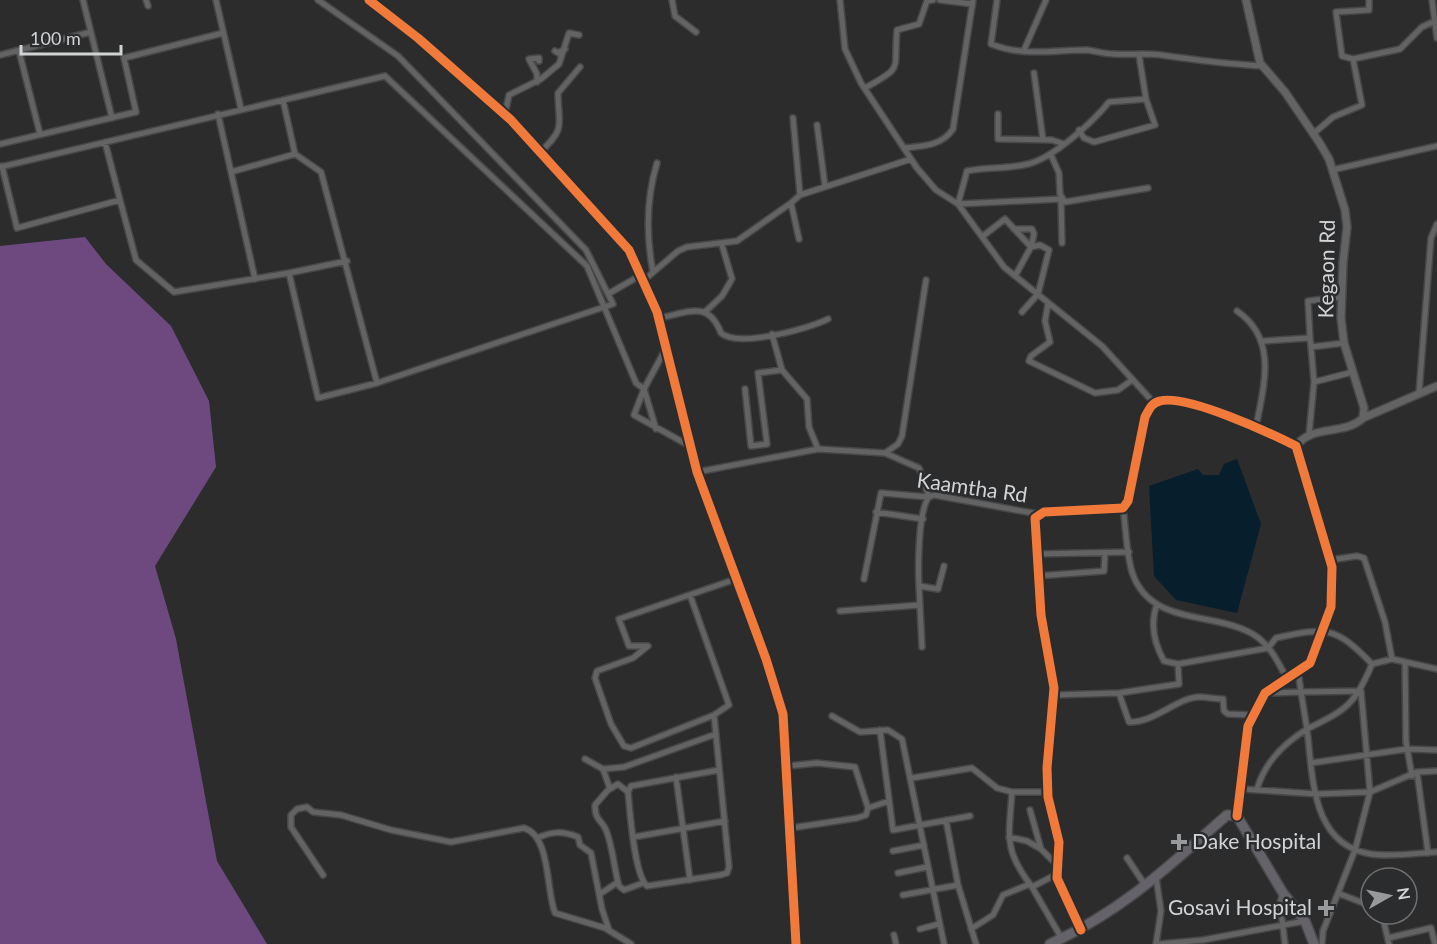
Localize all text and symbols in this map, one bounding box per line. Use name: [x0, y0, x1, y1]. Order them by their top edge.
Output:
scale bar: [21, 18, 122, 56]
text: 100 m: [30, 27, 81, 49]
street label: Kegaon Rd: [1312, 219, 1339, 319]
street label: Kaamtha Rd: [915, 466, 1029, 507]
place label: Dake Hospital: [1192, 828, 1321, 853]
marker: Dake Hospital: [1170, 833, 1188, 851]
north arrow: [1359, 866, 1419, 926]
text: N: [1394, 886, 1415, 901]
place label: Gosavi Hospital: [1168, 894, 1312, 919]
marker: Gosavi Hospital: [1317, 899, 1335, 917]

